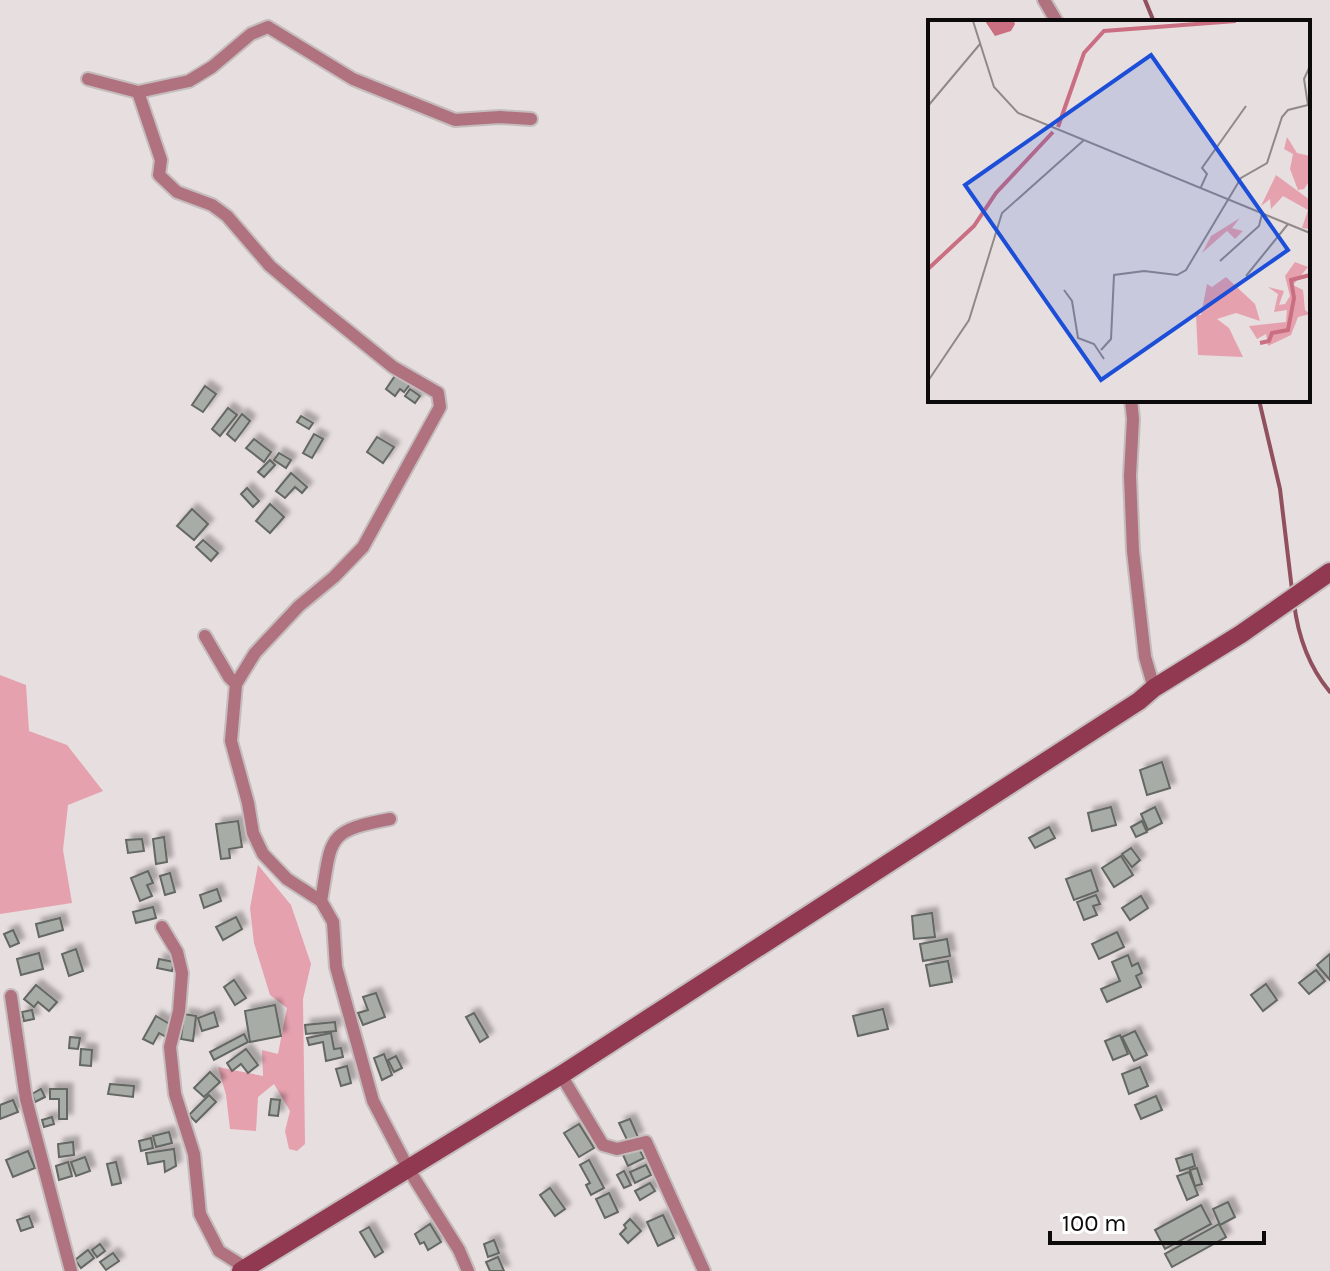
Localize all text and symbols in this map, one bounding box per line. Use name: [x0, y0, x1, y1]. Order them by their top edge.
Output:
inset map: [928, 20, 1310, 402]
scale bar: [1050, 1195, 1264, 1245]
text: 100 m: [1062, 1209, 1127, 1237]

